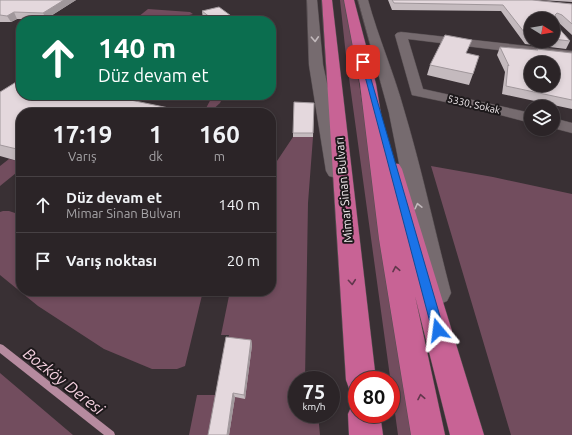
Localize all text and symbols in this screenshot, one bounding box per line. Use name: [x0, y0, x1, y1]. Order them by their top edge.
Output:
north arrow: [524, 12, 560, 48]
map controls: [524, 12, 560, 136]
icon: ahead: [32, 32, 84, 84]
text: 140 m: [98, 32, 176, 63]
one-way arrow: [310, 36, 319, 42]
pin: [346, 45, 380, 79]
icon: arrive: [352, 51, 374, 73]
button: search: [524, 56, 560, 92]
text: Düz devam et: [98, 65, 209, 85]
street label: 5330. Sokak: [447, 93, 501, 116]
button: layers: [524, 100, 560, 136]
text: 17:19: [52, 121, 112, 148]
text: 1: [149, 121, 162, 148]
text: 160: [199, 121, 240, 148]
street label: Mimar Sinan Bulvarı: [332, 137, 355, 243]
text: Varış: [68, 149, 97, 163]
text: dk: [149, 149, 163, 163]
text: m: [214, 149, 225, 163]
text: Düz devam et: [66, 189, 162, 206]
icon: ahead: [32, 194, 54, 216]
text: 140 m: [218, 196, 260, 213]
one-way arrow: [415, 203, 423, 209]
text: Mimar Sinan Bulvarı: [66, 206, 181, 220]
icon: arrive: [32, 250, 54, 272]
text: Varış noktası: [66, 252, 157, 269]
text: 20 m: [227, 252, 260, 269]
one-way arrow: [393, 266, 401, 272]
one-way arrow: [348, 279, 357, 285]
position arrow: [417, 309, 459, 351]
water label: Bozköy Deresi: [20, 344, 109, 419]
speed limit sign: 80: [348, 371, 400, 423]
text: 75: [303, 380, 325, 403]
one-way arrow: [417, 394, 425, 400]
text: km/h: [302, 401, 326, 412]

